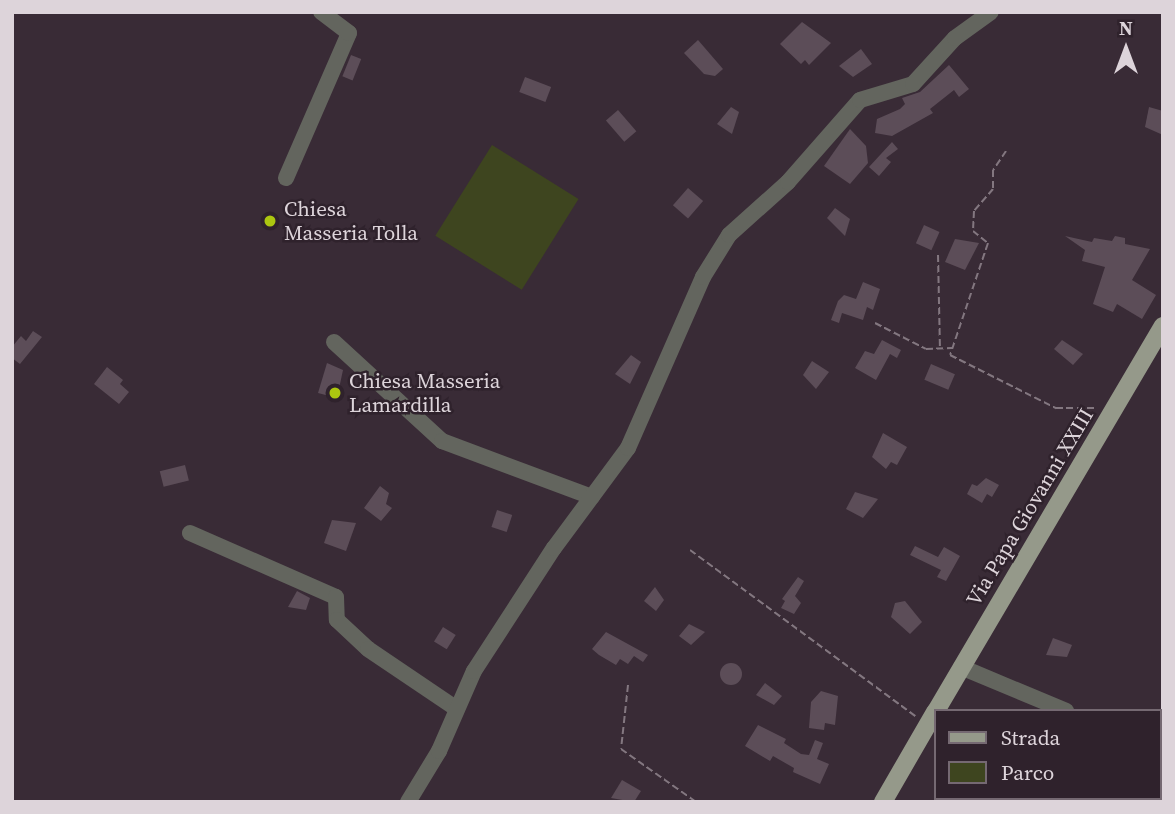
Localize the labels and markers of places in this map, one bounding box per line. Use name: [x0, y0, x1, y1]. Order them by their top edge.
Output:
place label: Chiesa Masseria Tolla: [284, 196, 418, 246]
marker: Chiesa Masseria Tolla: [262, 213, 278, 229]
place label: Chiesa Masseria Lamardilla: [349, 368, 501, 418]
marker: Chiesa Masseria Lamardilla: [327, 385, 343, 401]

